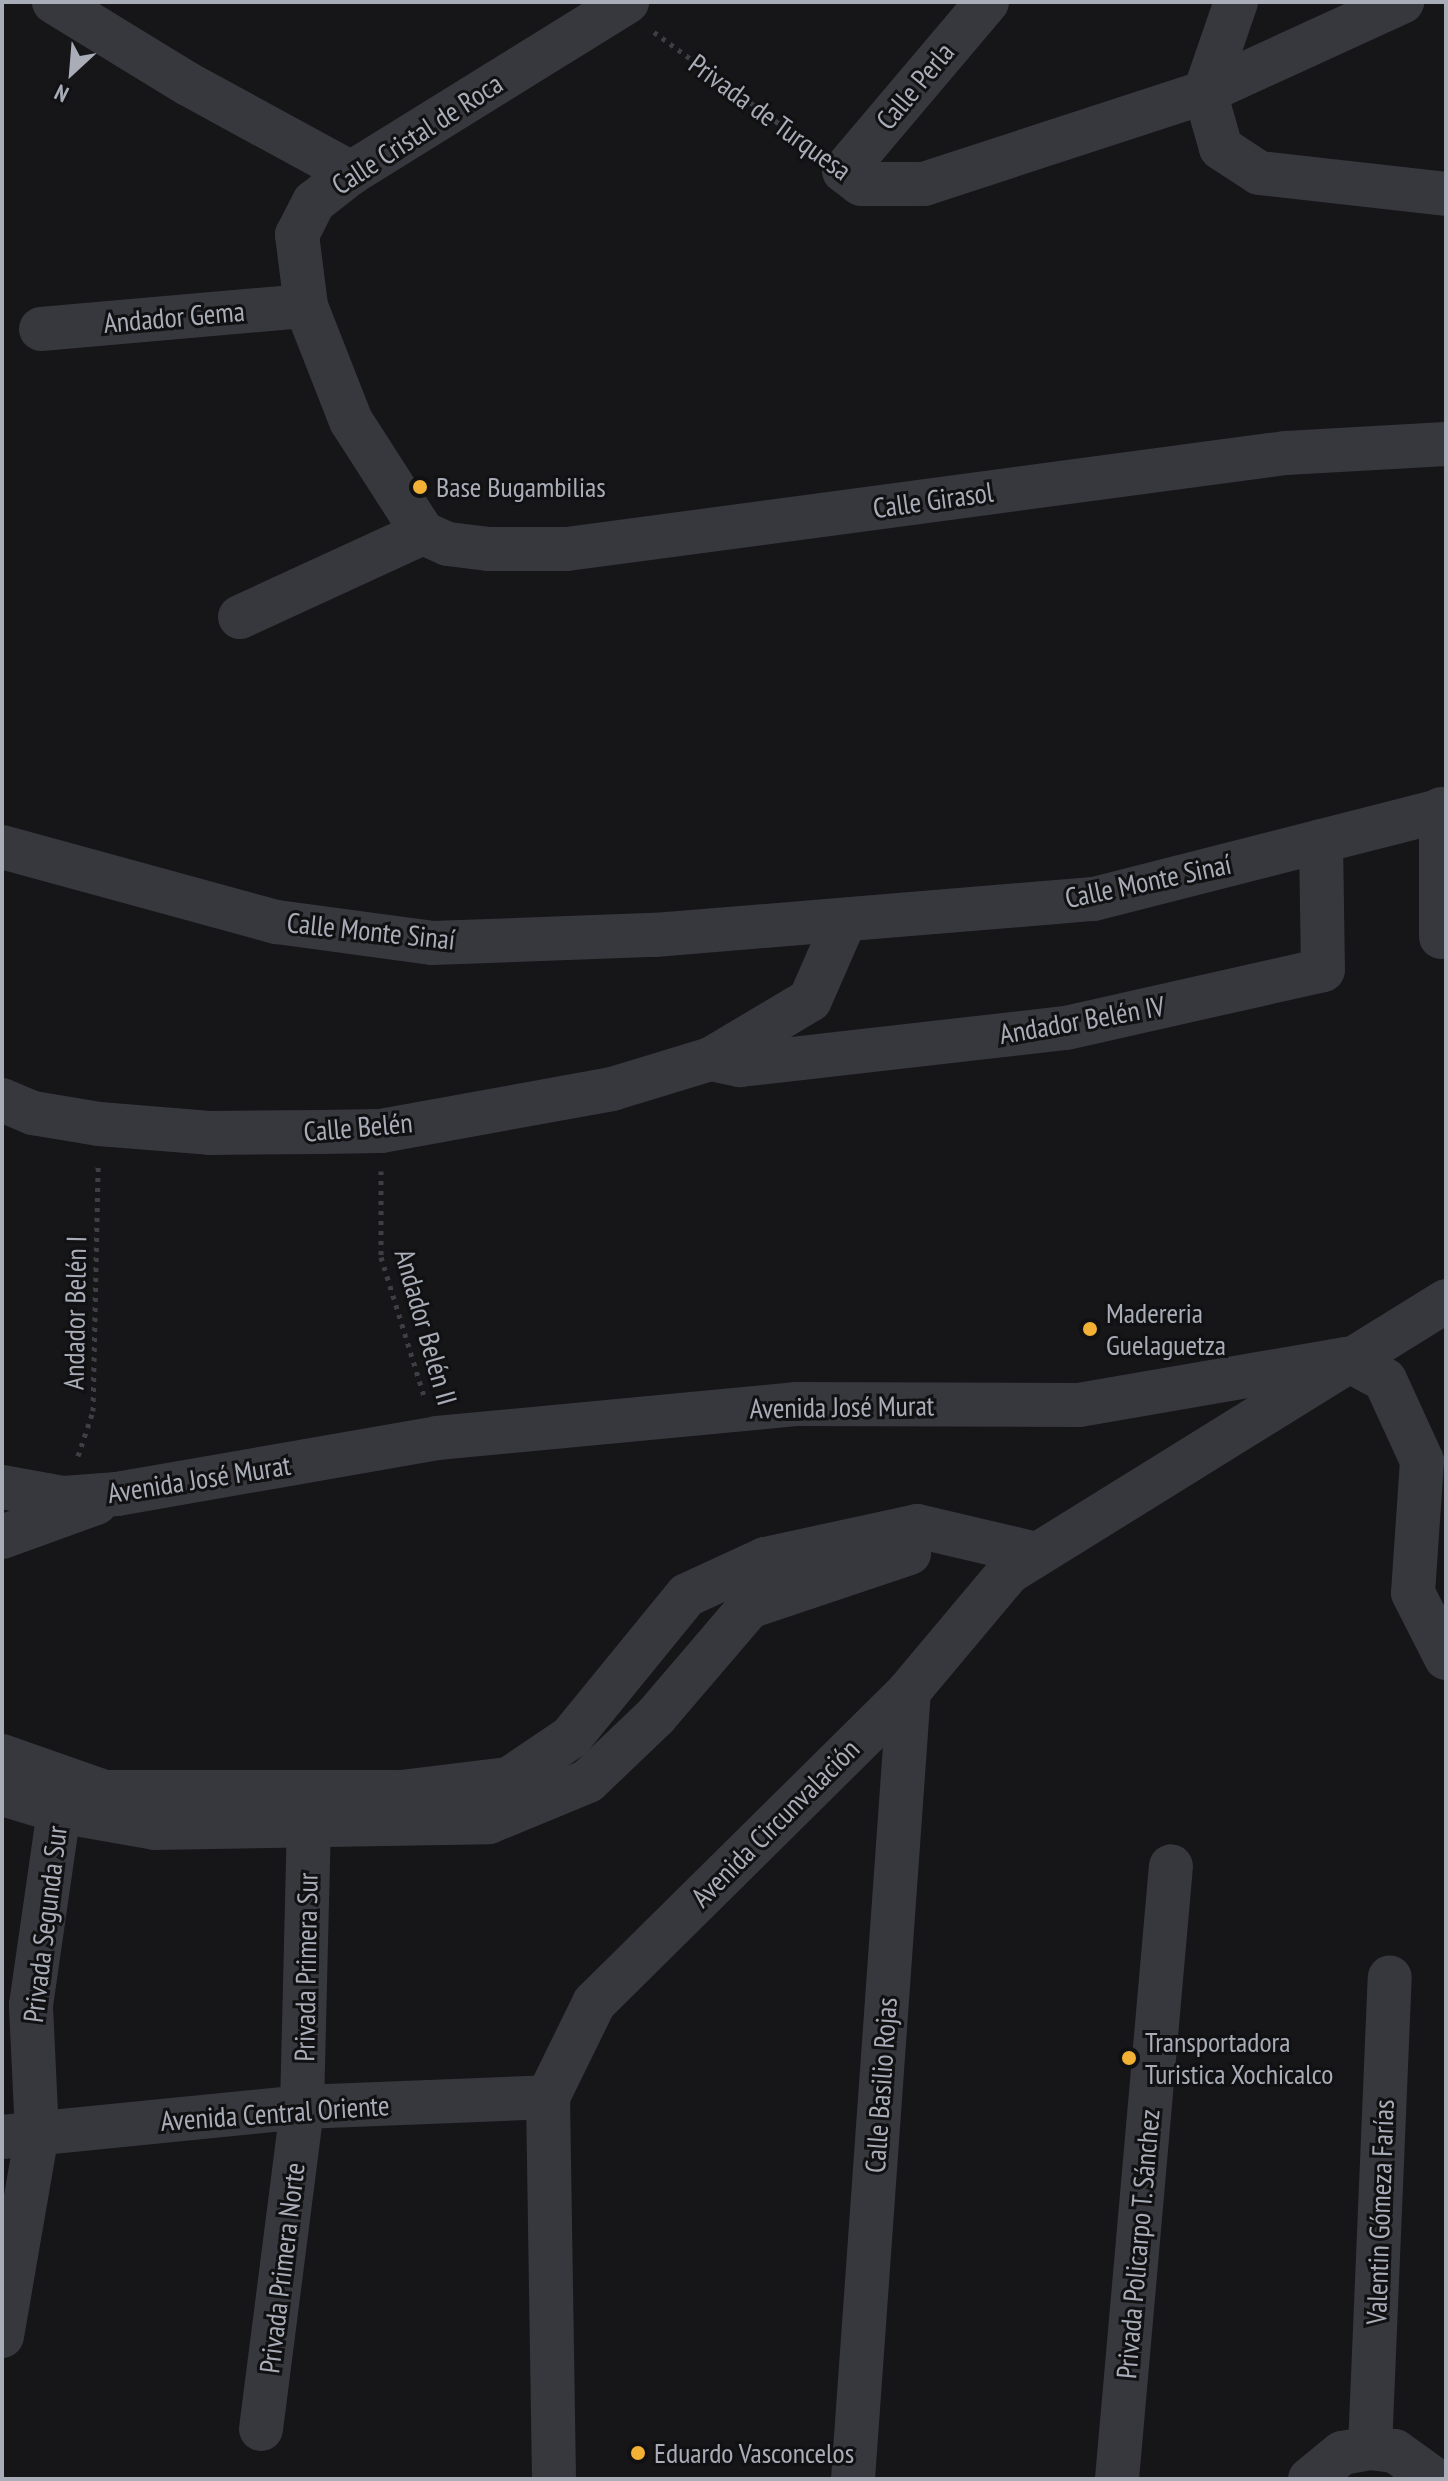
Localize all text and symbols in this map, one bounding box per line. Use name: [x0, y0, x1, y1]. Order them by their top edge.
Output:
north arrow: [32, 32, 112, 112]
street label: Calle Perla: [869, 36, 961, 136]
street label: Privada de Turquesa: [682, 47, 858, 187]
street label: Calle Cristal de Roca: [325, 66, 509, 202]
text: N: [50, 78, 73, 109]
street label: Andador Gema: [102, 294, 246, 340]
place label: Base Bugambilias: [436, 470, 606, 504]
street label: Calle Girasol: [871, 475, 995, 525]
marker: Base Bugambilias: [411, 478, 429, 496]
street label: Calle Monte Sinaí: [1062, 847, 1234, 915]
street label: Calle Monte Sinaí: [285, 905, 457, 957]
street label: Andador Belén IV: [997, 989, 1167, 1051]
street label: Calle Belén: [302, 1105, 414, 1149]
street label: Andador Belén I: [57, 1236, 93, 1390]
street label: Andador Belén II: [388, 1245, 464, 1409]
place label: Madereria Guelaguetza: [1106, 1296, 1226, 1362]
marker: Madereria Guelaguetza: [1081, 1320, 1099, 1338]
street label: Avenida José Murat: [749, 1389, 935, 1425]
street label: Avenida José Murat: [105, 1448, 293, 1510]
street label: Avenida Circunvalación: [684, 1732, 866, 1914]
street label: Privada Segunda Sur: [16, 1824, 74, 2024]
street label: Privada Primera Sur: [288, 1872, 324, 2062]
street label: Calle Basilio Rojas: [858, 1996, 904, 2174]
place label: Transportadora Turistica Xochicalco: [1145, 2025, 1334, 2091]
marker: Transportadora Turistica Xochicalco: [1120, 2049, 1138, 2067]
street label: Avenida Central Oriente: [159, 2088, 391, 2138]
street label: Valentin Gómeza Farías: [1359, 2099, 1401, 2325]
street label: Privada Policarpo T. Sánchez: [1109, 2107, 1167, 2381]
street label: Privada Primera Norte: [252, 2161, 312, 2375]
place label: Eduardo Vasconcelos: [654, 2436, 855, 2470]
marker: Eduardo Vasconcelos: [629, 2444, 647, 2462]

